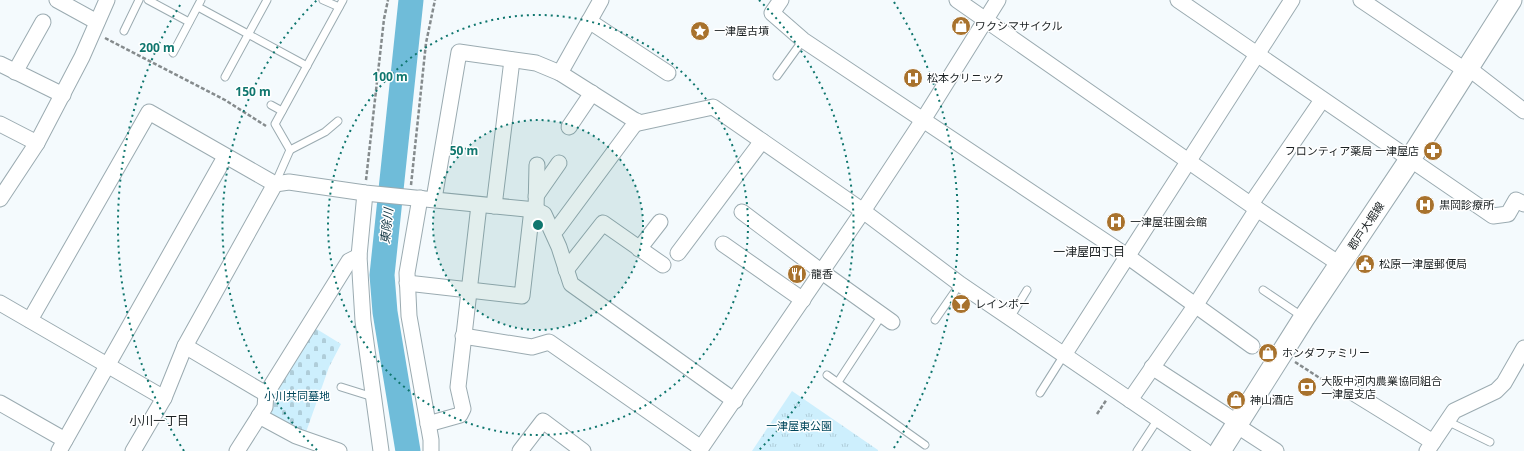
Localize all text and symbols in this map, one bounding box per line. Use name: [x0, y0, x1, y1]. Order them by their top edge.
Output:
shop icon: ワクシマサイクル: [950, 15, 972, 37]
place label: ワクシマサイクル: [975, 18, 1062, 33]
place icon: 一津屋古墳: [689, 20, 711, 42]
place label: 一津屋古墳: [714, 23, 769, 38]
text: 200 m: [139, 39, 175, 56]
hospital icon: 松本クリニック: [902, 67, 924, 89]
text: 100 m: [372, 68, 408, 85]
place label: 松本クリニック: [927, 70, 1004, 85]
text: 150 m: [235, 83, 271, 100]
pharmacy icon: フロンティア薬局 一津屋店: [1422, 140, 1444, 162]
text: 50 m: [450, 142, 478, 159]
place label: フロンティア薬局 一津屋店: [1285, 143, 1419, 158]
hospital icon: 黒岡診療所: [1414, 194, 1436, 216]
place label: 黒岡診療所: [1439, 197, 1495, 212]
street label: 郡戸大堀線: [1344, 199, 1387, 253]
water label: 東除川: [376, 205, 397, 245]
hospital icon: 一津屋荘園会館: [1105, 211, 1127, 233]
place label: 一津屋荘園会館: [1130, 214, 1207, 229]
centre of rings: [531, 218, 545, 232]
district label: 一津屋四丁目: [1053, 243, 1125, 260]
public building icon: 松原一津屋郵便局: [1354, 253, 1376, 275]
place label: 松原一津屋郵便局: [1379, 256, 1467, 271]
restaurant icon: 龍香: [786, 263, 808, 285]
place label: 龍香: [811, 266, 833, 281]
bar icon: レインボー: [950, 293, 972, 315]
place label: レインボー: [975, 296, 1030, 311]
shop icon: ホンダファミリー: [1257, 342, 1279, 364]
place label: ホンダファミリー: [1282, 345, 1370, 360]
place label: 大阪中河内農業協同組合 一津屋支店: [1321, 373, 1442, 401]
bank icon: 大阪中河内農業協同組合 一津屋支店: [1296, 376, 1318, 398]
park label: 小川共同墓地: [264, 388, 330, 403]
shop icon: 神山酒店: [1225, 389, 1247, 411]
place label: 神山酒店: [1250, 392, 1294, 407]
district label: 小川一丁目: [129, 412, 189, 429]
park label: 一津屋東公園: [766, 418, 832, 433]

